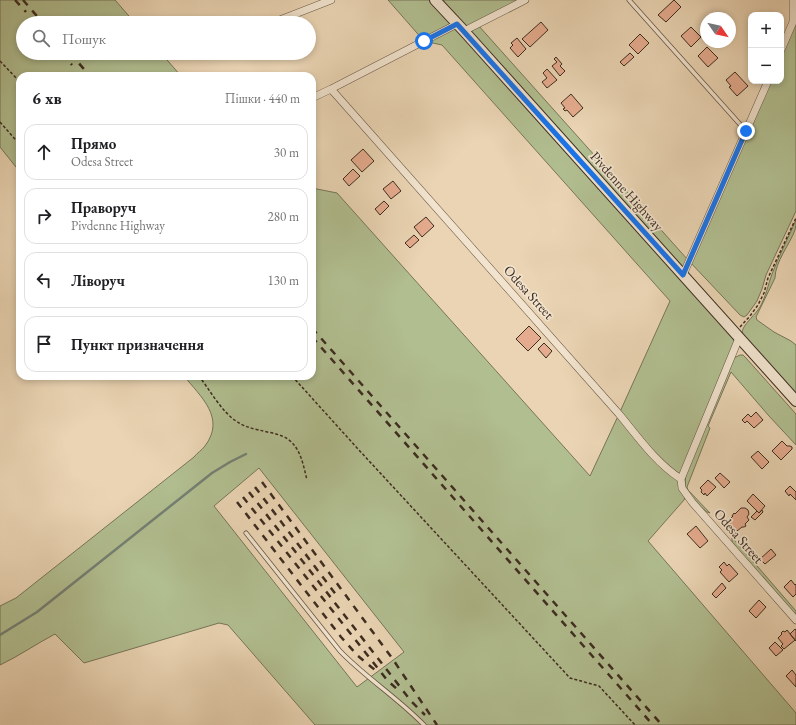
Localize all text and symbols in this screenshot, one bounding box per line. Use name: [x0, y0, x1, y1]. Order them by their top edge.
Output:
north arrow: [700, 12, 736, 48]
map controls: [748, 12, 784, 84]
button: +: [748, 12, 784, 48]
search box: [16, 16, 316, 60]
icon: search: [30, 27, 52, 49]
text: Пошук: [62, 29, 106, 48]
route start: [415, 32, 433, 50]
button: −: [748, 48, 784, 84]
text: 6 хв: [32, 87, 62, 109]
text: Пішки · 440 m: [225, 90, 300, 107]
route end: [737, 122, 755, 140]
text: Прямо: [71, 134, 116, 153]
icon: ahead: [33, 141, 55, 163]
text: 30 m: [274, 144, 299, 161]
street label: Pivdenne Highway: [586, 147, 668, 235]
text: Odesa Street: [71, 153, 133, 170]
text: Праворуч: [71, 198, 136, 217]
icon: right: [33, 205, 55, 227]
text: 280 m: [268, 208, 299, 225]
text: Pivdenne Highway: [71, 217, 165, 234]
street label: Odesa Street: [500, 261, 558, 323]
icon: left: [33, 269, 55, 291]
text: Ліворуч: [71, 271, 125, 290]
text: 130 m: [268, 272, 299, 289]
icon: arrive: [33, 333, 55, 355]
text: Пункт призначення: [71, 335, 204, 354]
street label: Odesa Street: [710, 505, 768, 568]

